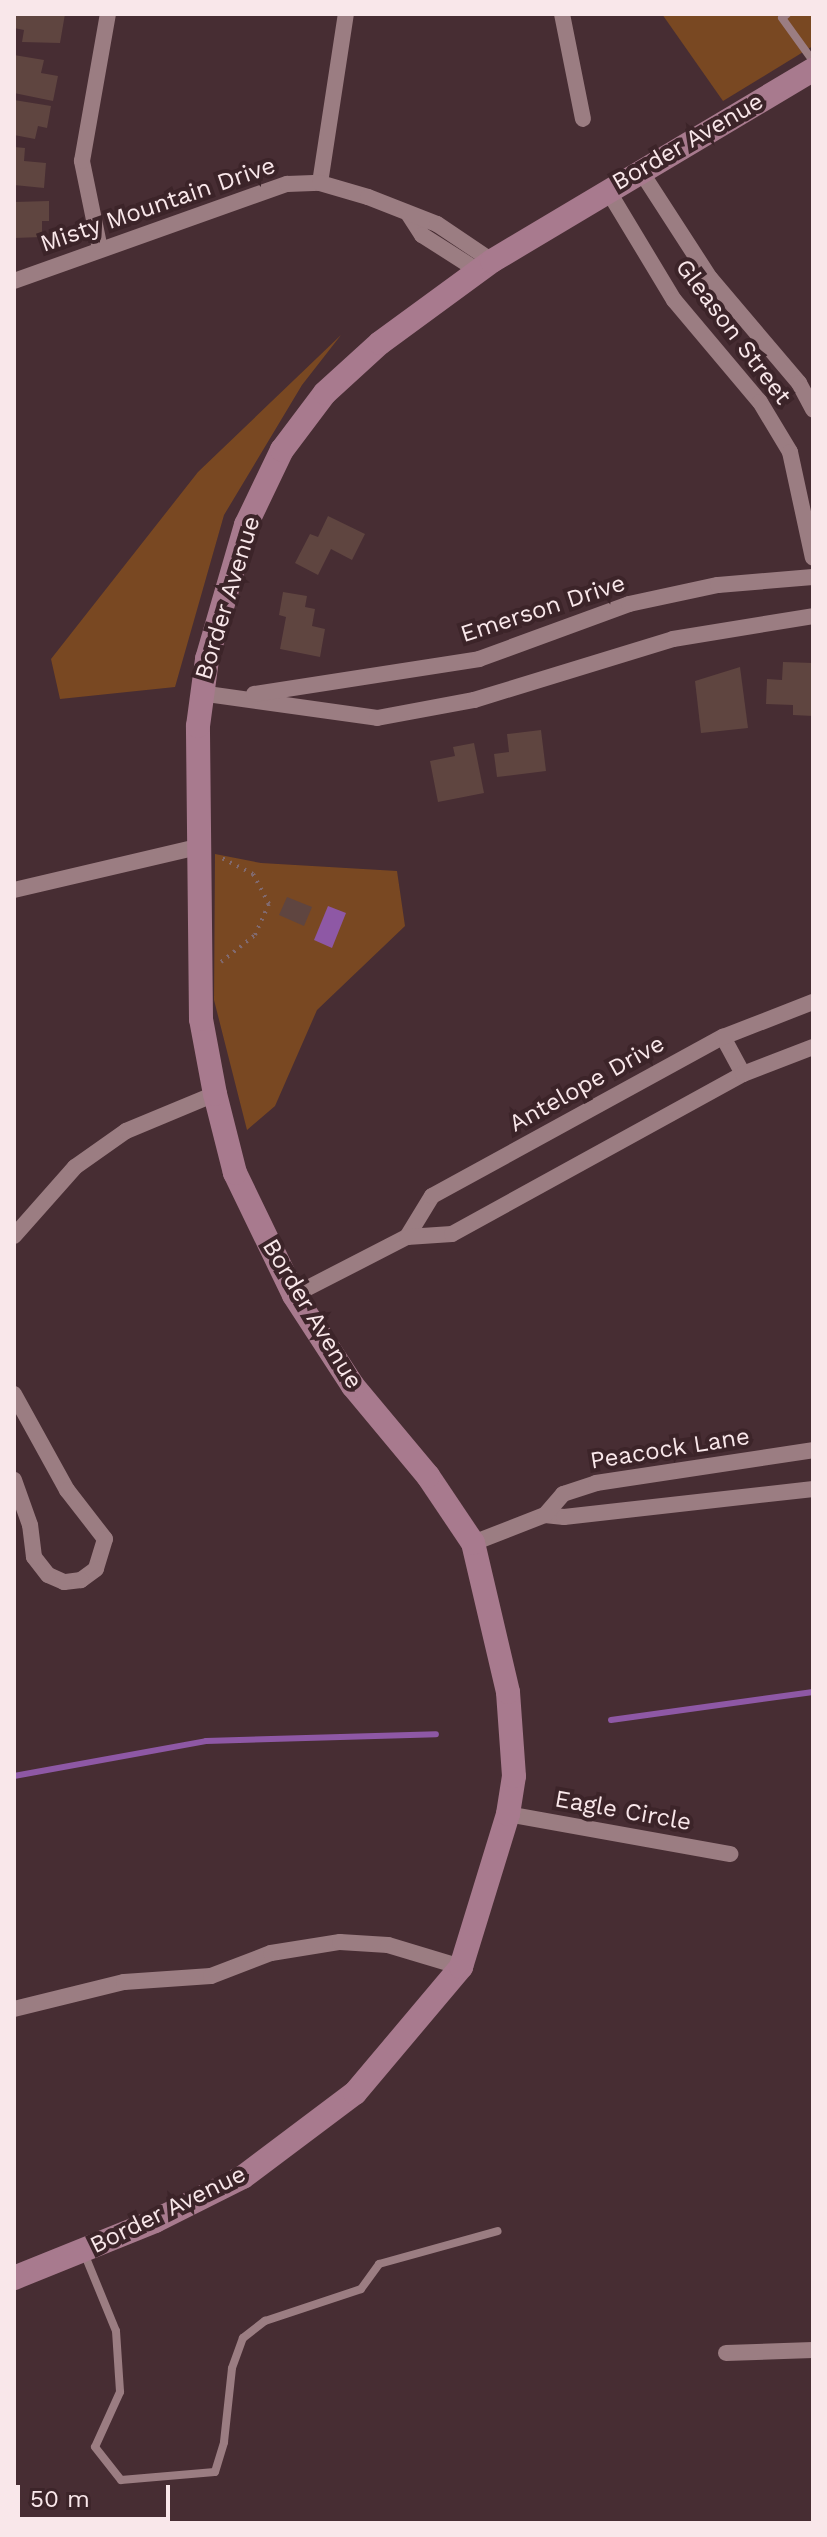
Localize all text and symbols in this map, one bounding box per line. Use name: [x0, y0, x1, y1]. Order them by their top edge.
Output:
street label: Border Avenue: [607, 87, 769, 197]
street label: Misty Mountain Drive: [36, 151, 280, 259]
street label: Gleason Street: [669, 254, 797, 410]
street label: Border Avenue: [189, 512, 267, 684]
street label: Emerson Drive: [457, 569, 629, 649]
street label: Antelope Drive: [504, 1029, 670, 1139]
street label: Border Avenue: [256, 1233, 368, 1395]
street label: Peacock Lane: [588, 1422, 752, 1476]
street label: Eagle Circle: [553, 1785, 693, 1837]
street label: Border Avenue: [85, 2160, 251, 2260]
scale bar: [20, 2469, 174, 2519]
text: 50 m: [30, 2485, 90, 2513]

